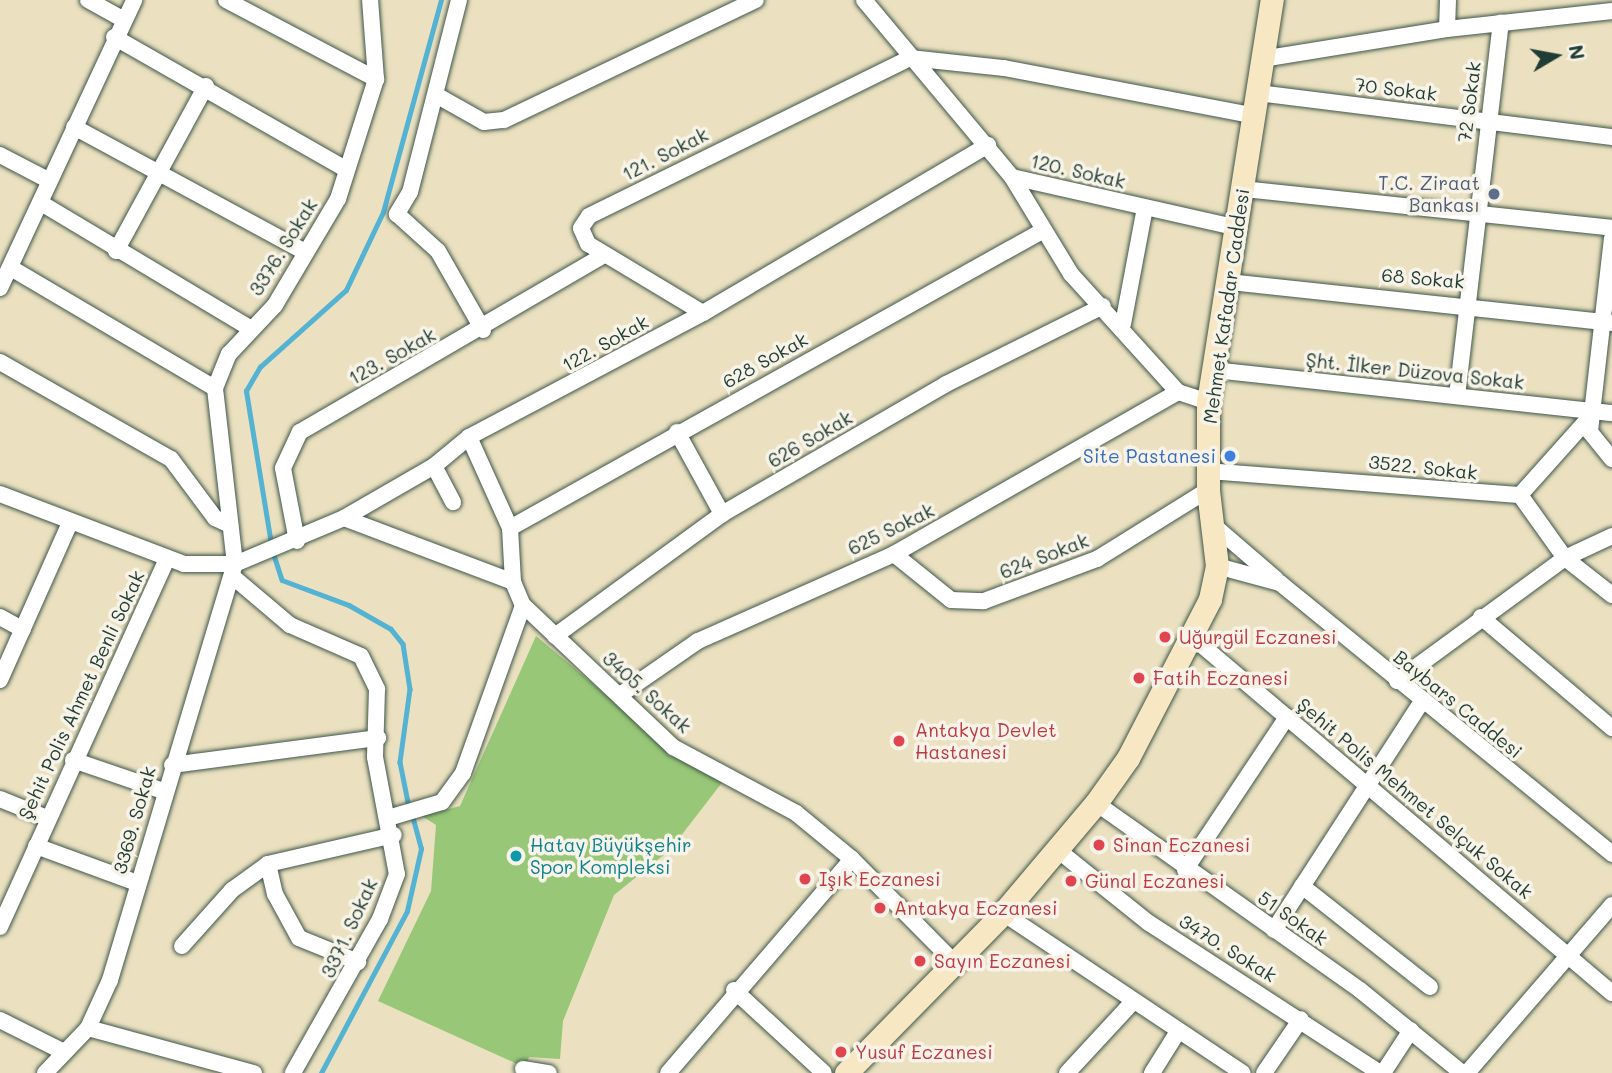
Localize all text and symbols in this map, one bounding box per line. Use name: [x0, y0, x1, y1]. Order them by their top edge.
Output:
north arrow: [1521, 21, 1591, 91]
text: N: [1564, 43, 1591, 62]
street label: 72 Sokak: [1453, 60, 1485, 144]
street label: 70 Sokak: [1354, 73, 1438, 105]
street label: 121. Sokak: [618, 123, 712, 185]
street label: 120. Sokak: [1028, 149, 1128, 193]
place label: T.C. Ziraat Bankası: [1378, 172, 1480, 216]
marker: T.C. Ziraat Bankası: [1486, 186, 1502, 202]
street label: Mehmet Kafadar Caddesi: [1198, 187, 1254, 425]
street label: 3376. Sokak: [244, 194, 322, 300]
street label: 68 Sokak: [1381, 263, 1465, 293]
street label: 122. Sokak: [558, 310, 652, 376]
street label: 123. Sokak: [345, 323, 439, 389]
street label: 628 Sokak: [719, 327, 811, 393]
street label: Şht. İlker Düzova Sokak: [1305, 348, 1525, 394]
street label: 626 Sokak: [764, 406, 856, 472]
place label: Site Pastanesi: [1083, 445, 1216, 467]
marker: Site Pastanesi: [1222, 448, 1238, 464]
street label: 3522. Sokak: [1368, 450, 1478, 484]
street label: 625 Sokak: [844, 498, 938, 560]
street label: 624 Sokak: [996, 529, 1092, 583]
street label: Şehit Polis Ahmet Benli Sokak: [13, 567, 149, 823]
place label: Uğurgül Eczanesi: [1179, 626, 1337, 648]
marker: Uğurgül Eczanesi: [1157, 629, 1173, 645]
street label: Baybars Caddesi: [1389, 645, 1527, 763]
street label: 3405. Sokak: [598, 646, 696, 738]
place label: Fatih Eczanesi: [1153, 667, 1288, 689]
marker: Fatih Eczanesi: [1131, 670, 1147, 686]
street label: Şehit Polis Mehmet Selçuk Sokak: [1293, 693, 1537, 903]
place label: Antakya Devlet Hastanesi: [915, 719, 1057, 763]
marker: Antakya Devlet Hastanesi: [889, 731, 909, 751]
street label: 3369. Sokak: [108, 764, 160, 876]
place label: Hatay Büyükşehir Spor Kompleksi: [530, 834, 692, 878]
place label: Sinan Eczanesi: [1113, 834, 1250, 856]
marker: Sinan Eczanesi: [1091, 837, 1107, 853]
marker: Hatay Büyükşehir Spor Kompleksi: [508, 848, 524, 864]
place label: Işık Eczanesi: [819, 868, 940, 890]
place label: Günal Eczanesi: [1085, 870, 1224, 892]
marker: Işık Eczanesi: [797, 871, 813, 887]
marker: Günal Eczanesi: [1063, 873, 1079, 889]
street label: 3371. Sokak: [316, 875, 382, 981]
street label: 51 Sokak: [1254, 886, 1332, 950]
place label: Antakya Eczanesi: [894, 897, 1058, 919]
marker: Antakya Eczanesi: [872, 900, 888, 916]
street label: 3470. Sokak: [1175, 909, 1281, 987]
place label: Sayın Eczanesi: [934, 950, 1071, 972]
marker: Sayın Eczanesi: [912, 953, 928, 969]
place label: Yusuf Eczanesi: [855, 1041, 993, 1063]
marker: Yusuf Eczanesi: [833, 1044, 849, 1060]

